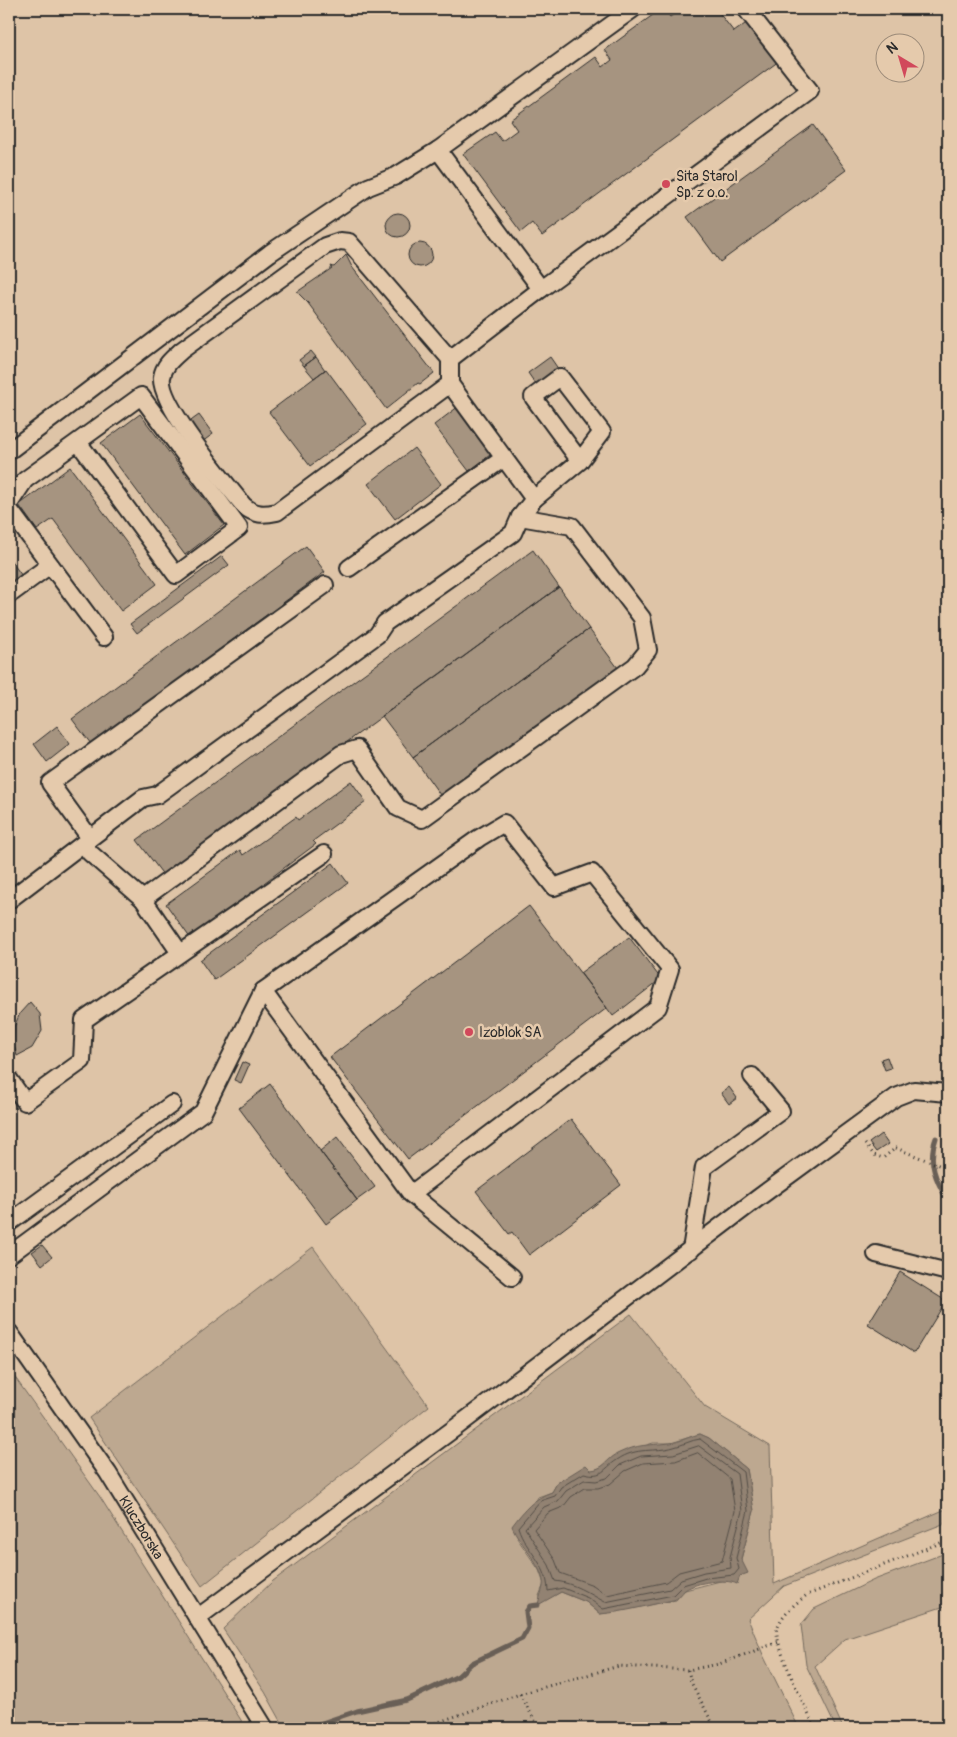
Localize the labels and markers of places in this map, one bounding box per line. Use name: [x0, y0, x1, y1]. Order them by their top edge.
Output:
place label: Sita Starol Sp. z o.o.: [676, 168, 738, 201]
marker: Sita Starol Sp. z o.o.: [660, 178, 672, 190]
place label: Izoblok SA: [479, 1024, 542, 1041]
marker: Izoblok SA: [463, 1026, 475, 1038]

